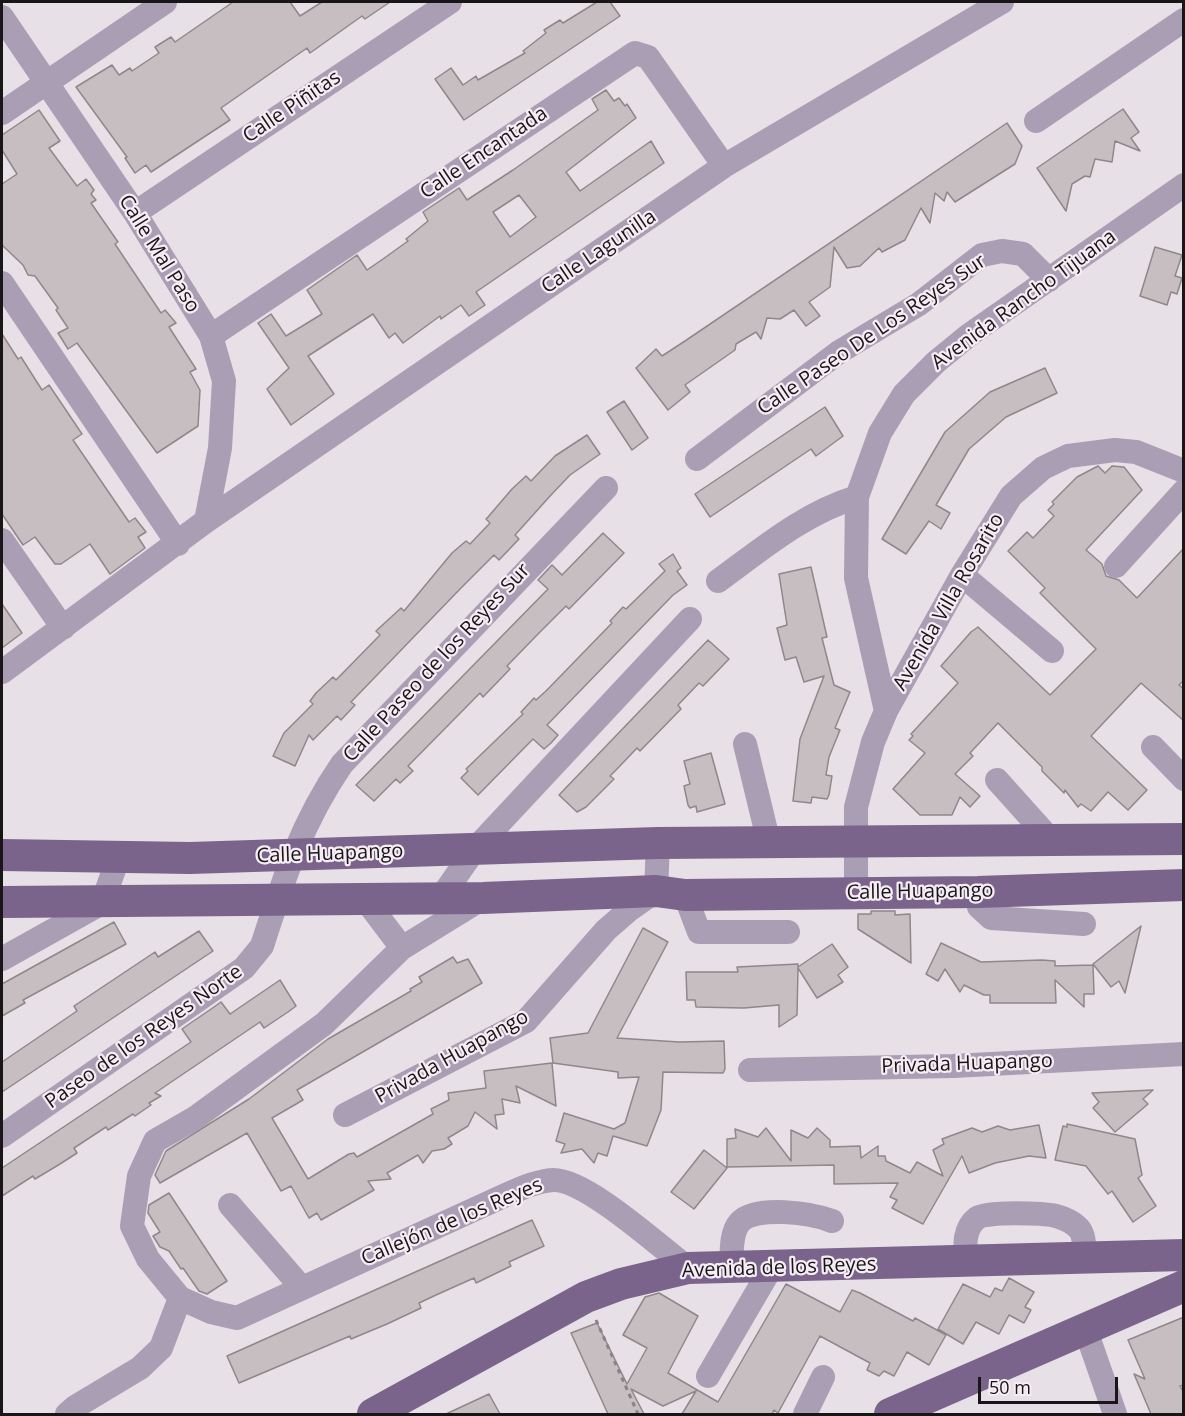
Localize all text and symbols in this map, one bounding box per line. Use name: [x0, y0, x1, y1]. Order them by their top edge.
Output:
street label: Calle Piñitas: [239, 66, 345, 148]
street label: Calle Encantada: [416, 102, 552, 204]
street label: Calle Mal Paso: [113, 191, 205, 317]
street label: Calle Lagunilla: [537, 205, 661, 299]
street label: Avenida Rancho Tijuana: [927, 225, 1121, 375]
street label: Calle Paseo De Los Reyes Sur: [753, 249, 991, 421]
street label: Avenida Villa Rosarito: [888, 509, 1010, 695]
street label: Calle Paseo de los Reyes Sur: [339, 559, 535, 767]
street label: Calle Huapango: [256, 839, 404, 869]
street label: Calle Huapango: [846, 879, 994, 905]
street label: Paseo de los Reyes Norte: [41, 960, 247, 1114]
street label: Privada Huapango: [371, 1005, 533, 1109]
street label: Privada Huapango: [881, 1049, 1053, 1079]
street label: Callejón de los Reyes: [358, 1173, 546, 1271]
street label: Avenida de los Reyes: [681, 1253, 877, 1283]
scale bar: [981, 1365, 1120, 1403]
text: 50 m: [989, 1375, 1031, 1399]

